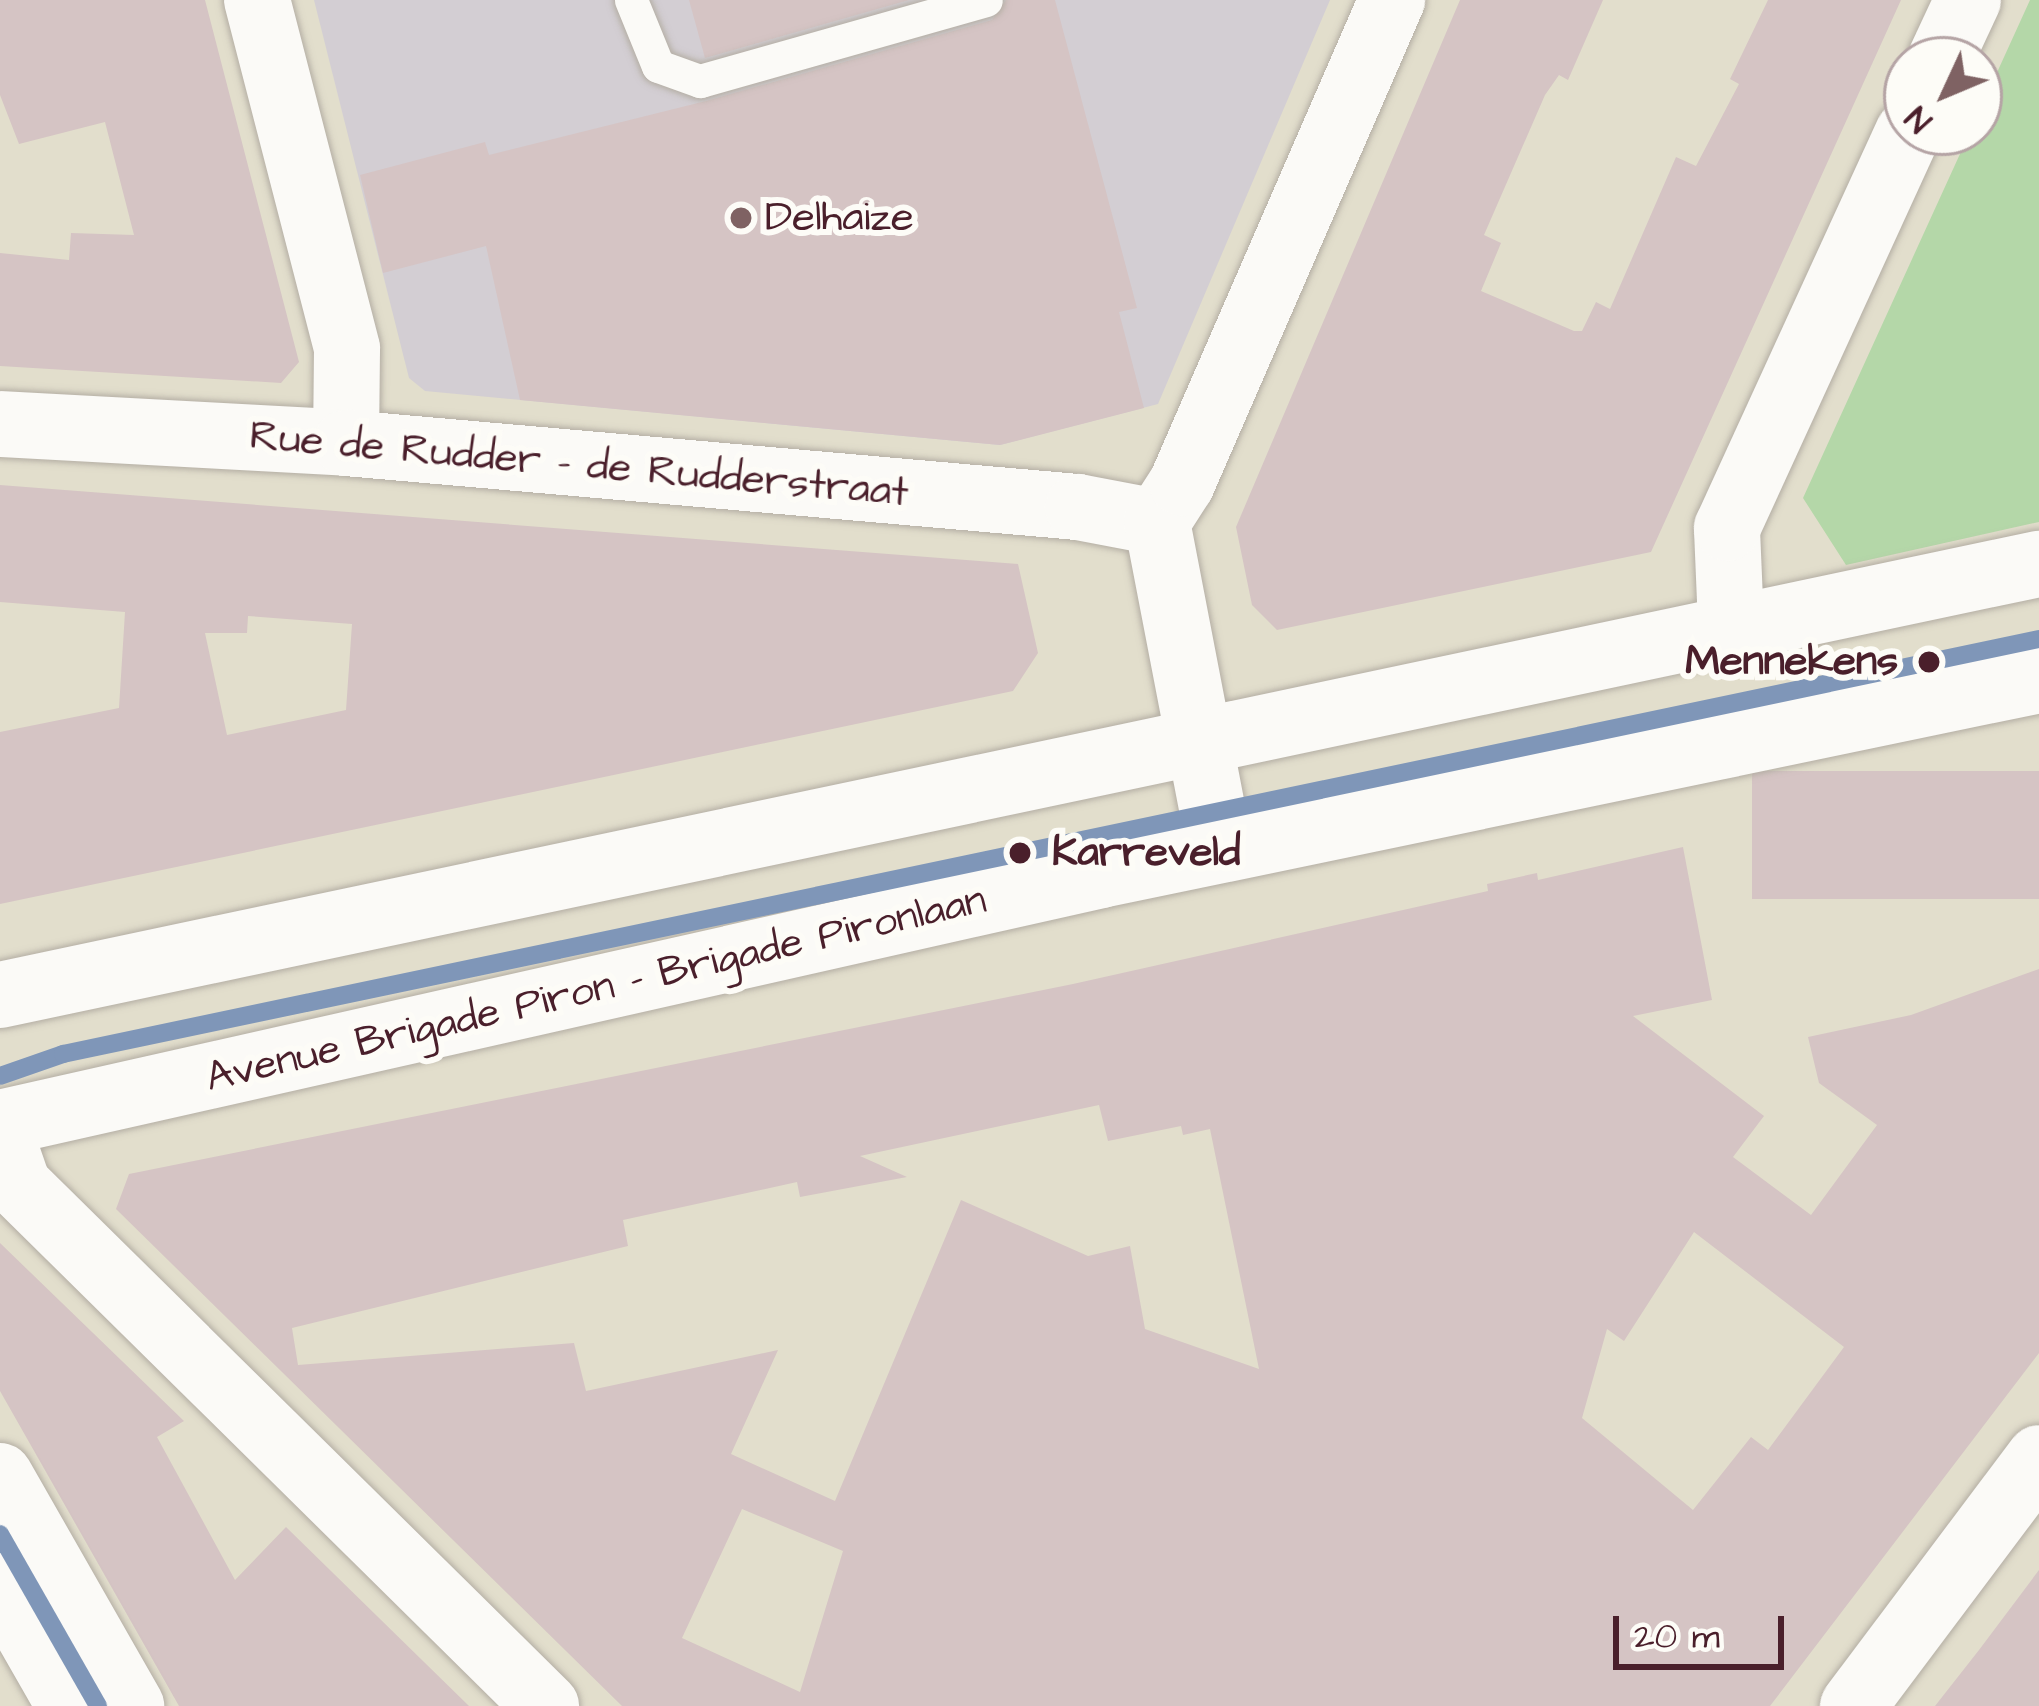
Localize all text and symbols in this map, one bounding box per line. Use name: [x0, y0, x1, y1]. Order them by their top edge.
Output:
north arrow: [1883, 36, 2003, 156]
text: N: [1896, 96, 1943, 142]
place label: Delhaize: [765, 193, 914, 243]
marker: Delhaize: [728, 205, 754, 231]
street label: Rue de Rudder - de Rudderstraat: [248, 411, 910, 519]
place label: Mennekens: [1685, 637, 1898, 687]
marker: Mennekens: [1908, 641, 1950, 683]
place label: Karreveld: [1052, 828, 1241, 878]
marker: Karreveld: [999, 832, 1041, 874]
street label: Avenue Brigade Piron - Brigade Pironlaan: [201, 875, 991, 1103]
scale bar: [1619, 1592, 1790, 1666]
text: 20 m: [1634, 1611, 1720, 1662]

